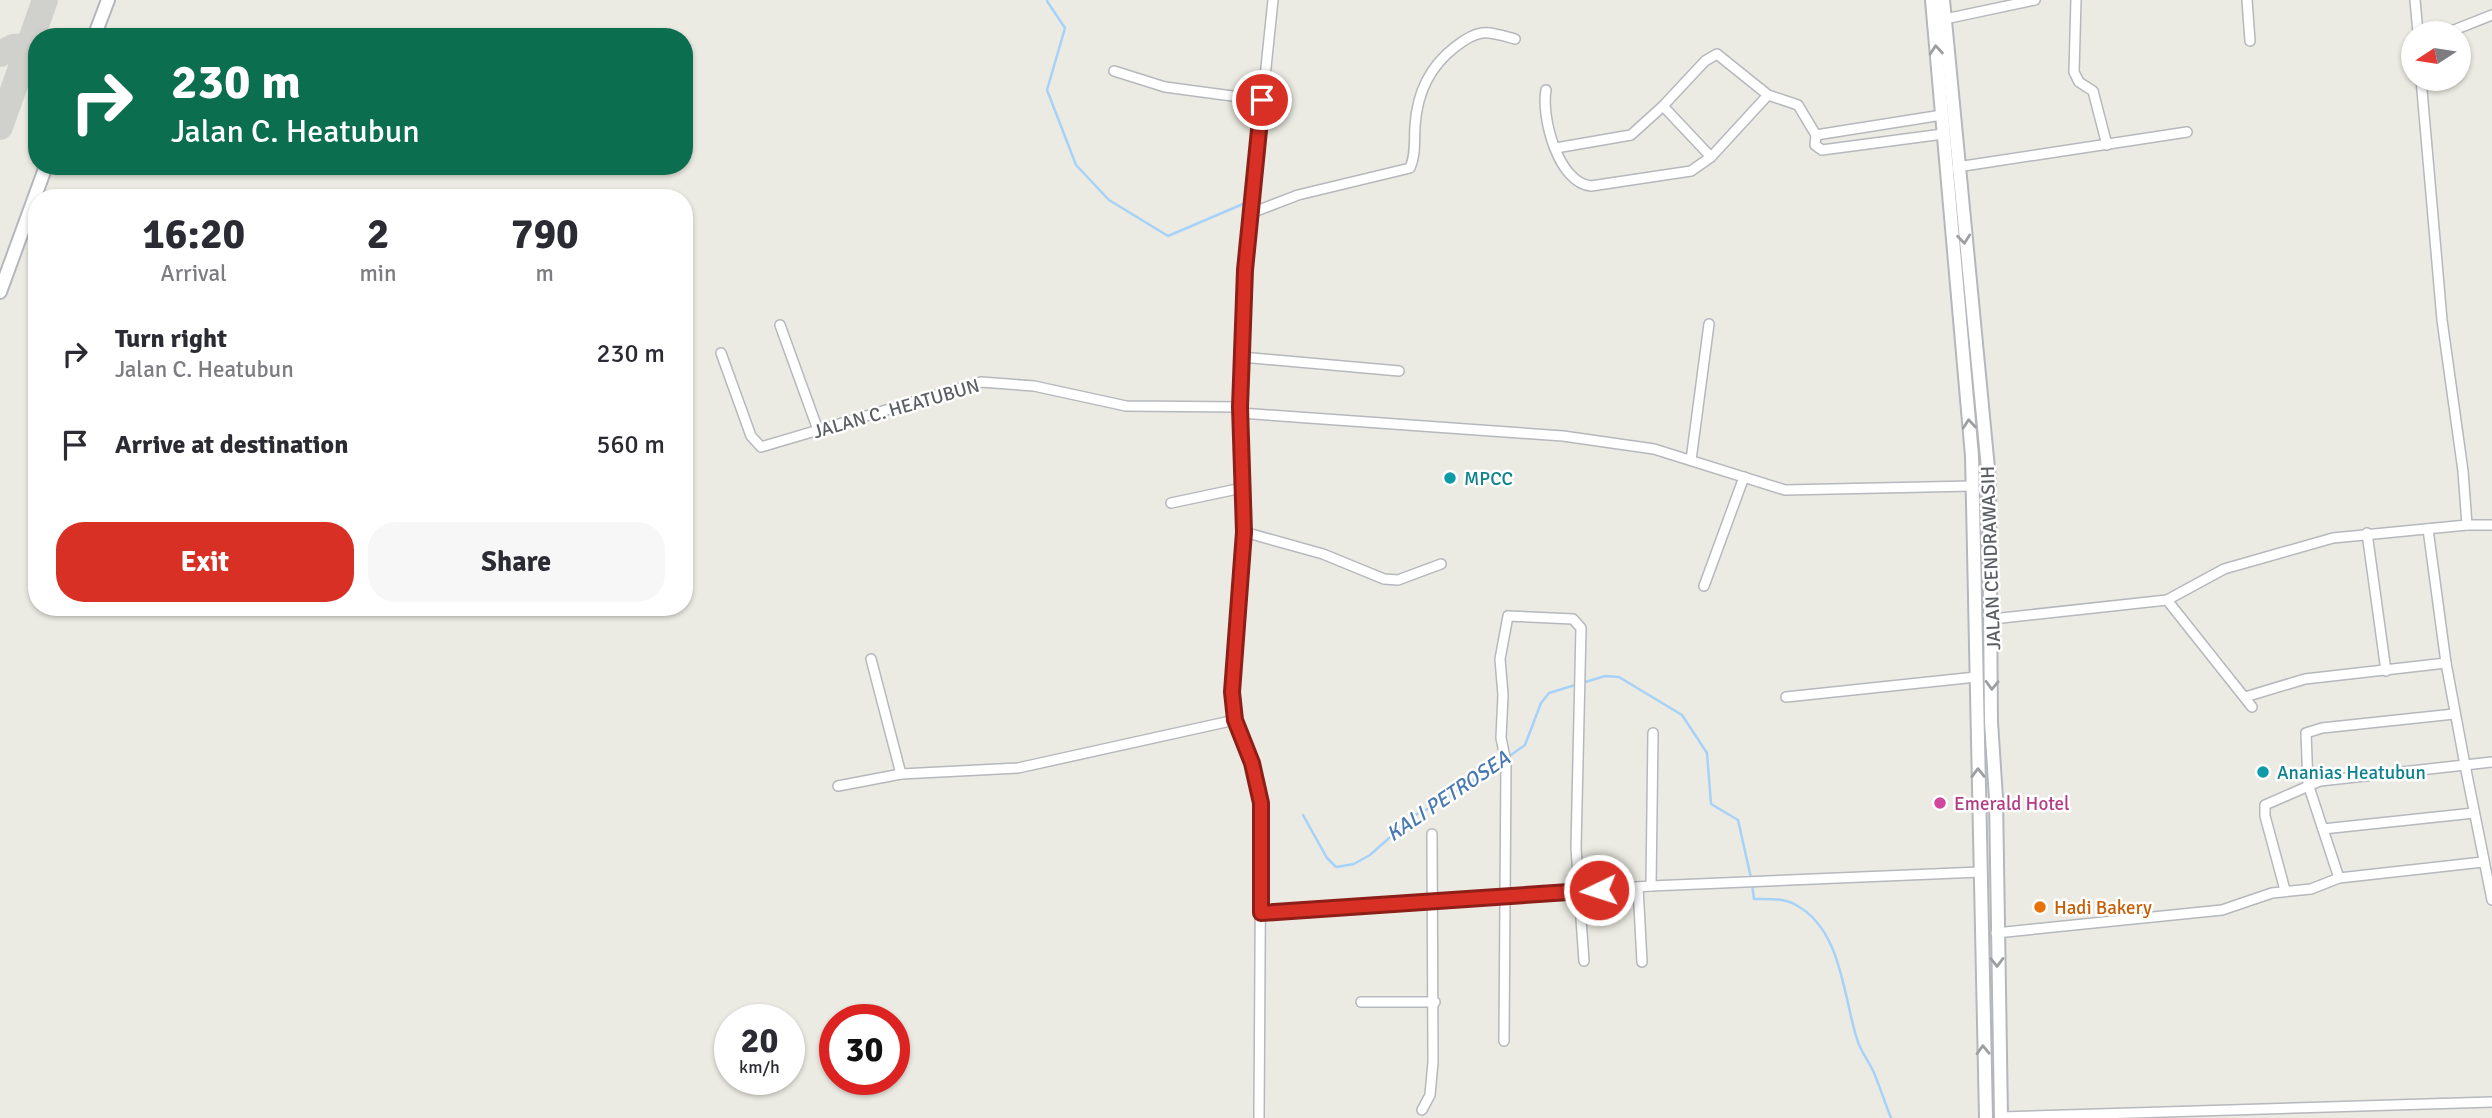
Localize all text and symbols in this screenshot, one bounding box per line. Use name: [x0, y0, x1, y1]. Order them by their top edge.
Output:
north arrow: [2401, 21, 2471, 91]
map controls: [2401, 21, 2471, 91]
one-way arrow: [1929, 45, 1944, 56]
text: 230 m: [171, 52, 301, 112]
icon: right: [56, 56, 147, 147]
pin: [1232, 70, 1292, 130]
icon: arrive: [1243, 81, 1281, 119]
text: Jalan C. Heatubun: [171, 112, 420, 151]
text: 16:20: [142, 209, 245, 260]
text: 2: [367, 209, 389, 260]
text: 790: [511, 209, 579, 260]
one-way arrow: [1957, 233, 1972, 245]
text: Arrival: [161, 259, 227, 288]
text: min: [359, 259, 397, 288]
text: m: [536, 259, 554, 288]
text: Turn right: [115, 323, 227, 355]
icon: right: [56, 335, 94, 373]
text: 230 m: [596, 338, 665, 370]
text: Jalan C. Heatubun: [115, 355, 294, 384]
street label: JALAN C. HEATUBUN: [810, 374, 982, 444]
one-way arrow: [1962, 418, 1977, 429]
icon: arrive: [56, 426, 94, 464]
text: Arrive at destination: [115, 429, 348, 461]
text: 560 m: [596, 429, 665, 461]
street label: JALAN CENDRAWASIH: [1976, 465, 2006, 651]
place label: MPCC: [1464, 467, 1513, 491]
marker: MPCC: [1442, 470, 1458, 486]
button: Exit: [56, 522, 354, 602]
button: Share: [368, 522, 665, 602]
one-way arrow: [1985, 680, 2000, 691]
water label: KALI PETROSEA: [1381, 745, 1515, 847]
place label: Ananias Heatubun: [2277, 761, 2426, 785]
marker: Ananias Heatubun: [2255, 764, 2271, 780]
one-way arrow: [1970, 768, 1986, 778]
place label: Emerald Hotel: [1954, 792, 2070, 816]
marker: Emerald Hotel: [1932, 795, 1948, 811]
position arrow: [1562, 853, 1636, 927]
place label: Hadi Bakery: [2054, 896, 2152, 920]
marker: Hadi Bakery: [2032, 899, 2048, 915]
one-way arrow: [1989, 957, 2005, 967]
speed limit sign: 30: [819, 1004, 910, 1095]
text: 20: [741, 1019, 778, 1062]
one-way arrow: [1976, 1044, 1991, 1055]
text: km/h: [739, 1056, 780, 1078]

